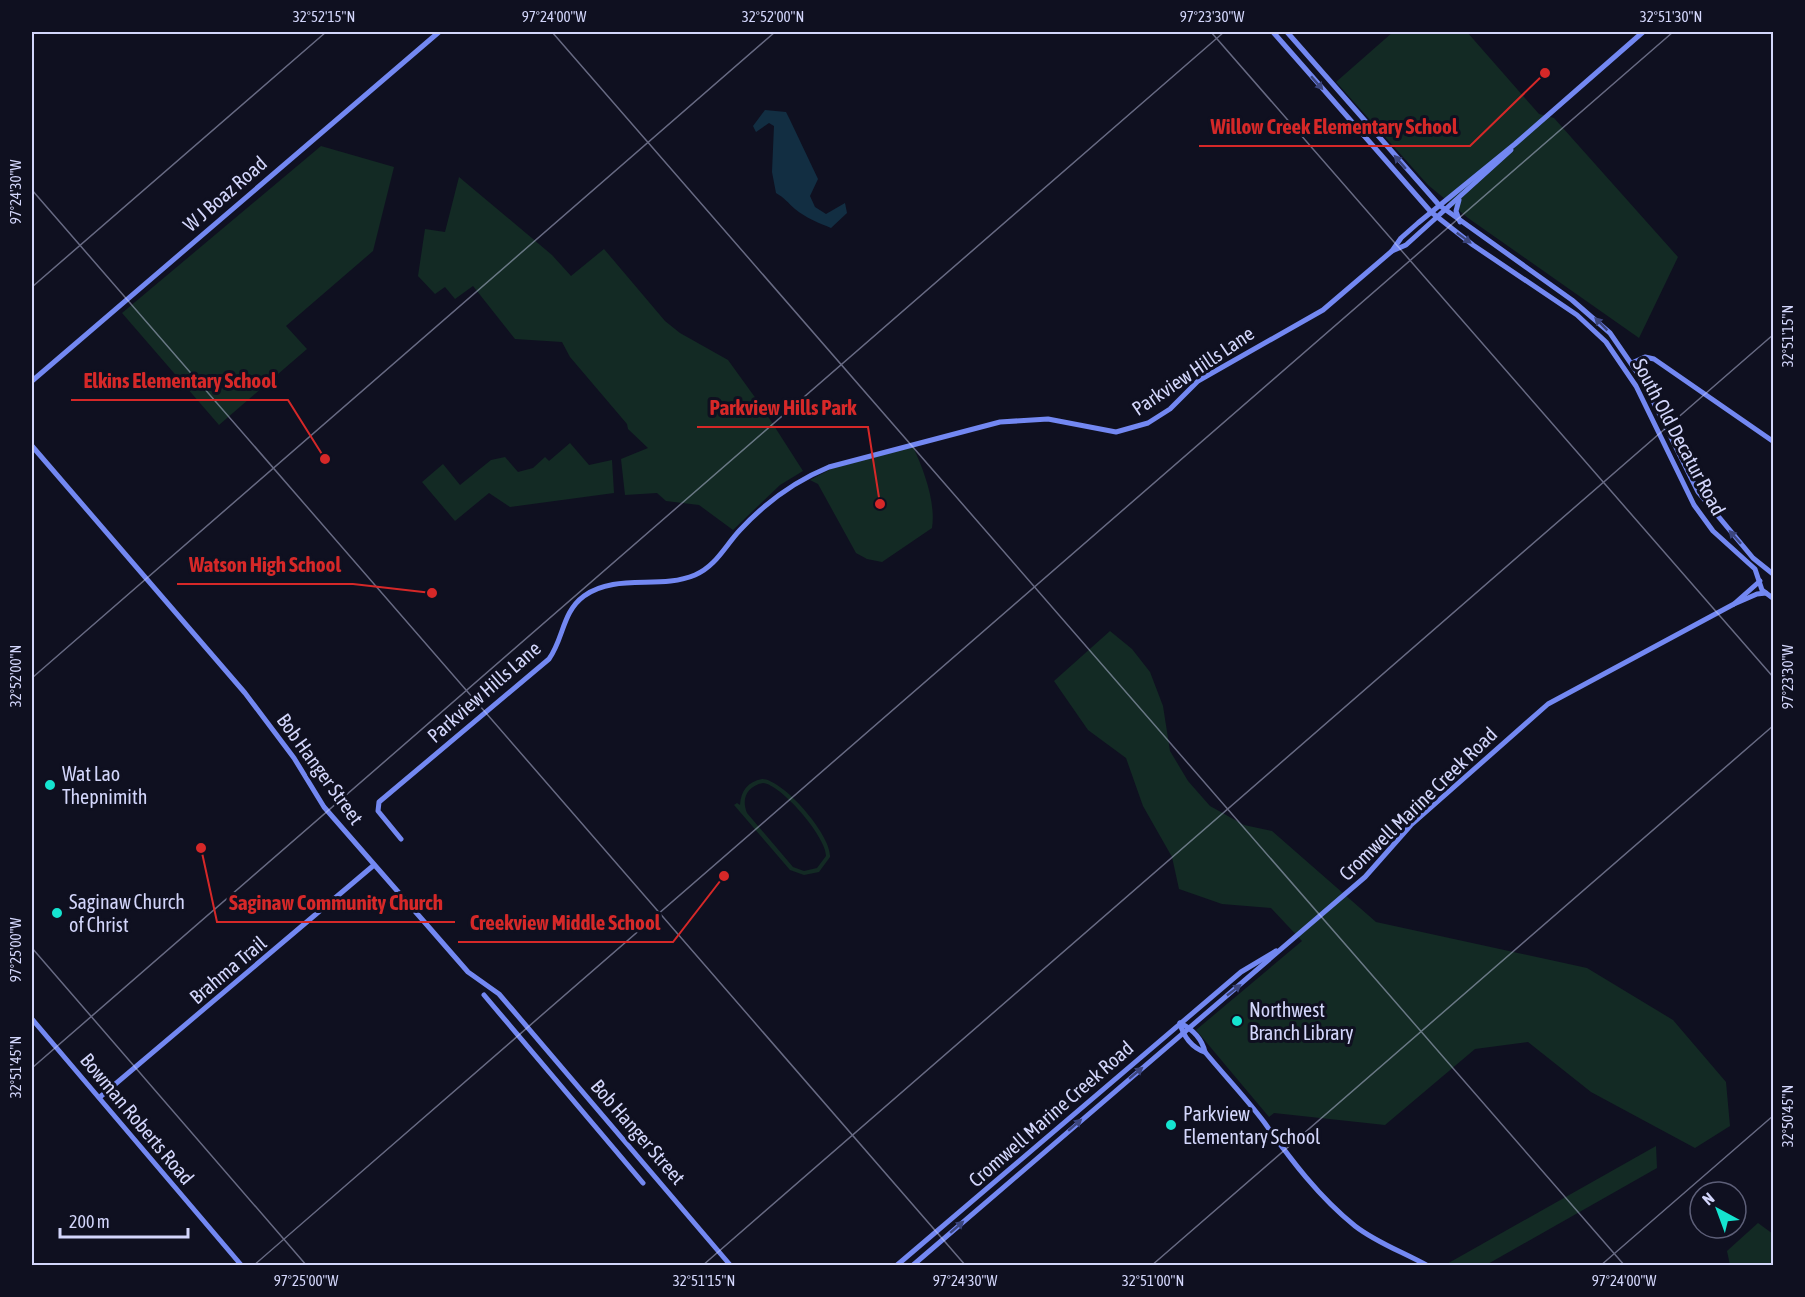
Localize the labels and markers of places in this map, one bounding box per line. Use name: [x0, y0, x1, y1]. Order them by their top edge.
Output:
callout: Willow Creek Elementary School: [1199, 107, 1470, 146]
callout: Elkins Elementary School: [71, 361, 288, 400]
callout: Parkview Hills Park: [697, 388, 868, 427]
callout: Watson High School: [177, 545, 353, 584]
place label: Wat Lao Thepnimith: [62, 762, 147, 808]
marker: Wat Lao Thepnimith: [43, 778, 57, 792]
callout: Saginaw Community Church: [217, 883, 455, 922]
place label: Saginaw Church of Christ: [69, 890, 185, 936]
callout: Creekview Middle School: [458, 903, 673, 942]
marker: Saginaw Church of Christ: [50, 906, 64, 920]
place label: Northwest Branch Library: [1249, 998, 1354, 1044]
marker: Northwest Branch Library: [1230, 1014, 1244, 1028]
place label: Parkview Elementary School: [1183, 1102, 1321, 1148]
marker: Parkview Elementary School: [1164, 1118, 1178, 1132]

